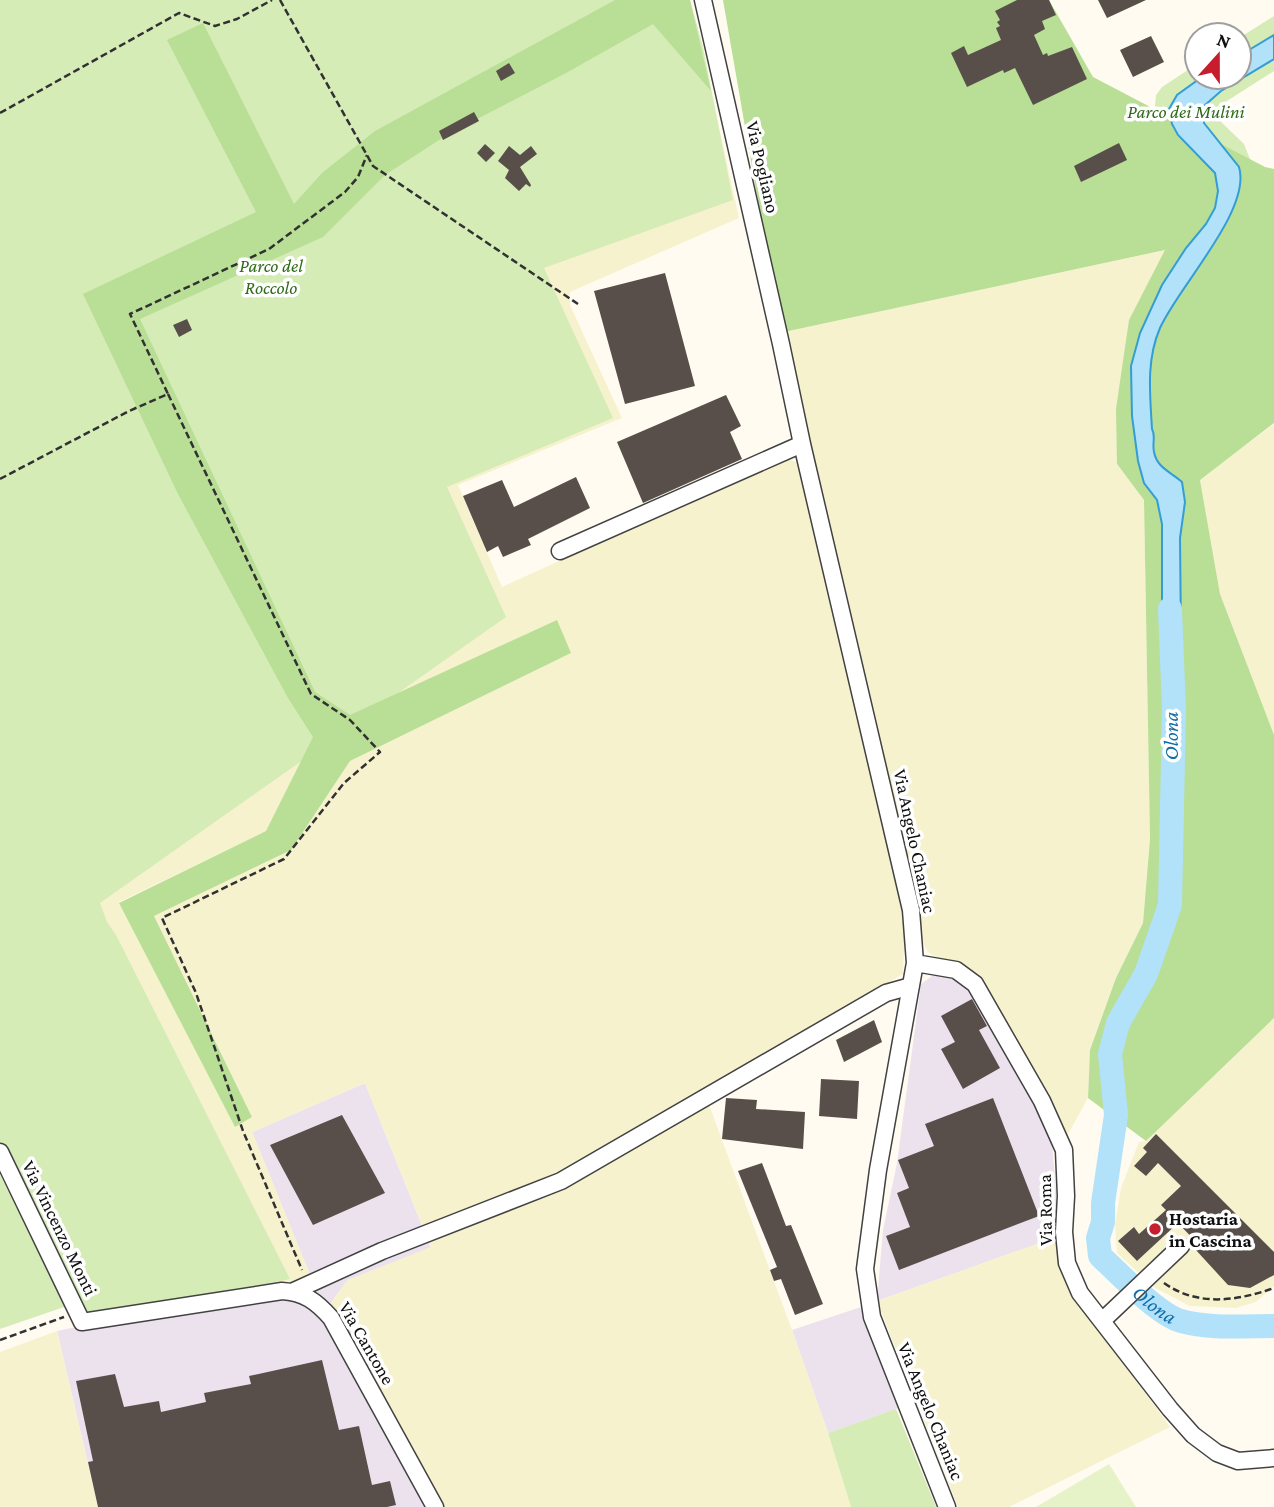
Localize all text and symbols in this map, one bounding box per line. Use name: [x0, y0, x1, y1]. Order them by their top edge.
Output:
north arrow: [1183, 21, 1253, 91]
text: N: [1214, 28, 1234, 53]
park label: Parco dei Mulini: [1127, 101, 1246, 122]
street label: Via Pogliano: [742, 119, 784, 215]
park label: Parco del Roccolo: [239, 255, 303, 298]
water label: Olona: [1159, 712, 1183, 760]
street label: Via Angelo Chaniac: [890, 767, 941, 915]
street label: Via Vincenzo Monti: [18, 1157, 102, 1299]
street label: Via Roma: [1034, 1174, 1056, 1246]
place label: Hostaria in Cascina: [1169, 1208, 1252, 1251]
marker: Hostaria in Cascina: [1147, 1221, 1163, 1237]
water label: Olona: [1128, 1281, 1181, 1329]
street label: Via Cantone: [335, 1298, 399, 1388]
street label: Via Angelo Chaniac: [894, 1339, 968, 1483]

